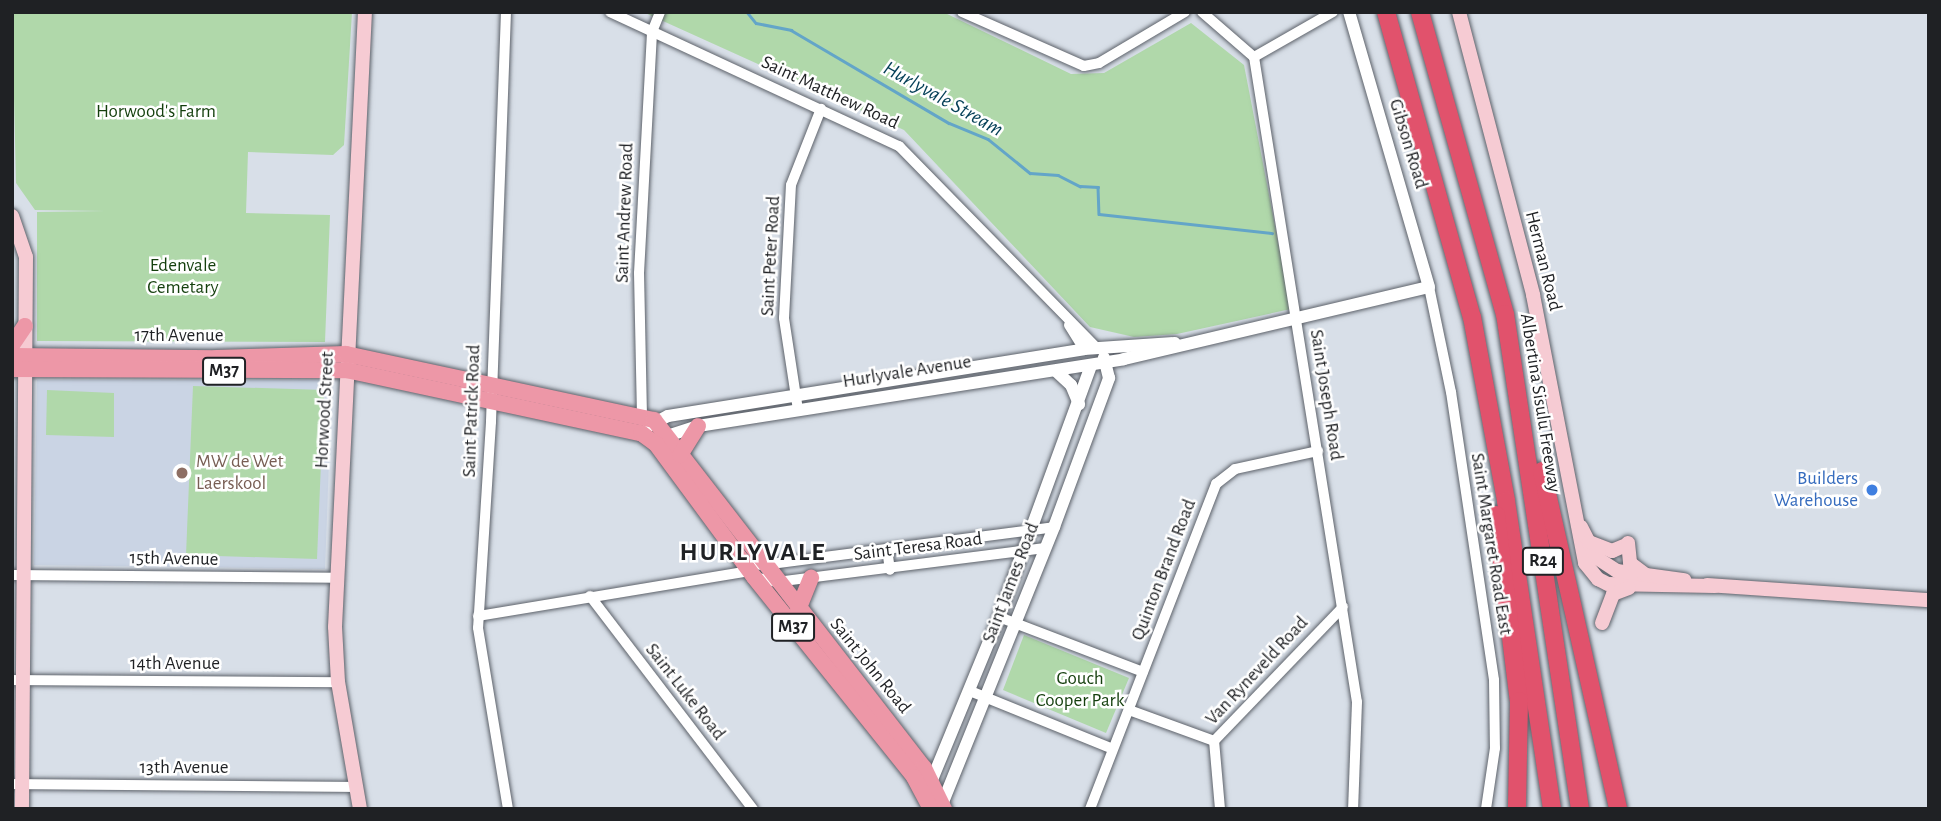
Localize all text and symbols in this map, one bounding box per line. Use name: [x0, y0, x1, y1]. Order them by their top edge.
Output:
street label: Saint Matthew Road: [758, 51, 902, 135]
water label: Hurlyvale Stream: [879, 56, 1007, 142]
street label: Gibson Road: [1384, 96, 1432, 192]
park label: Horwood's Farm: [96, 101, 216, 123]
street label: Saint Andrew Road: [611, 143, 639, 283]
street label: Saint Peter Road: [756, 195, 786, 317]
street label: Herman Road: [1520, 209, 1566, 313]
park label: Edenvale Cemetary: [147, 255, 219, 299]
street label: Albertina Sisulu Freeway: [1515, 312, 1565, 494]
street label: 17th Avenue: [135, 325, 223, 347]
street label: Saint Joseph Road: [1304, 328, 1348, 462]
street label: Saint Patrick Road: [458, 344, 486, 478]
street label: Horwood Street: [311, 351, 339, 469]
street label: Hurlyvale Avenue: [841, 351, 973, 393]
road number: M37: [201, 356, 247, 386]
place label: MW de Wet Laerskool: [196, 451, 284, 495]
street label: Saint Margaret Road East: [1465, 451, 1517, 637]
marker: MW de Wet Laerskool: [174, 465, 190, 481]
place label: Builders Warehouse: [1774, 468, 1858, 512]
marker: Builders Warehouse: [1864, 482, 1880, 498]
street label: Quinton Brand Road: [1127, 496, 1201, 644]
street label: Saint James Road: [978, 520, 1044, 646]
street label: Saint Teresa Road: [852, 528, 984, 566]
district label: HURLYVALE: [681, 537, 825, 569]
road number: R24: [1520, 546, 1566, 576]
street label: 15th Avenue: [129, 547, 219, 571]
road number: M37: [770, 612, 816, 642]
street label: Van Ryneveld Road: [1201, 612, 1313, 730]
street label: Saint John Road: [825, 614, 915, 718]
street label: Saint Luke Road: [640, 639, 730, 745]
street label: 14th Avenue: [130, 653, 220, 675]
park label: Gouch Cooper Park: [1036, 668, 1124, 712]
street label: 13th Avenue: [140, 757, 228, 779]

